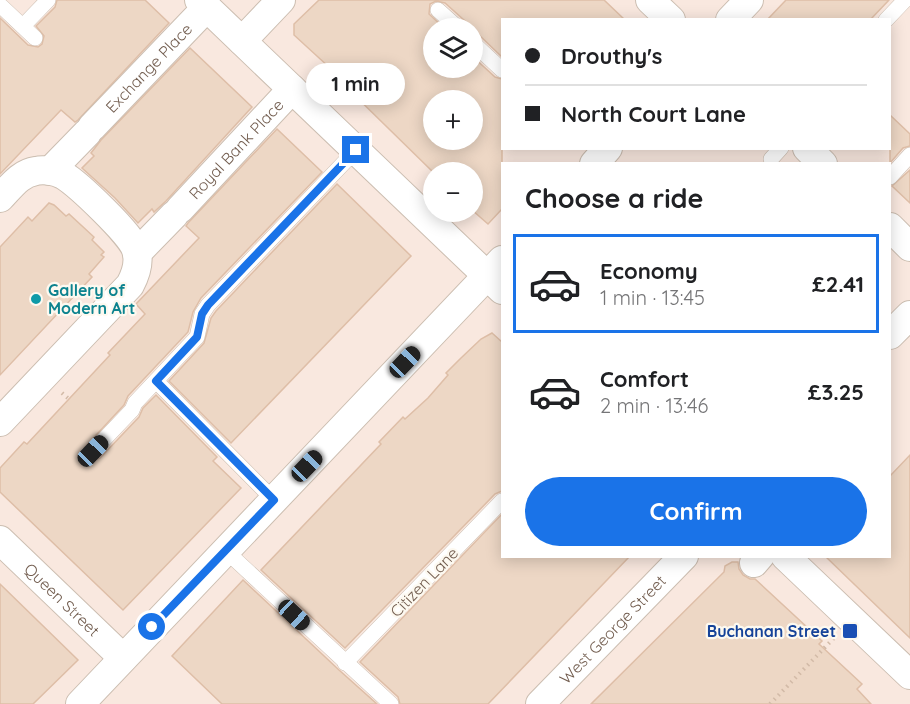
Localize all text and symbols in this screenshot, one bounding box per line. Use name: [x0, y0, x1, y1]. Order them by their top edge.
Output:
map controls: [423, 18, 483, 222]
button: layers: [423, 18, 483, 78]
street label: Exchange Place: [101, 19, 196, 117]
text: Drouthy's: [561, 42, 662, 70]
callout: 1 min: [306, 63, 406, 105]
text: 1 min: [331, 71, 380, 96]
button: +: [423, 90, 483, 150]
street label: Royal Bank Place: [184, 95, 288, 203]
text: North Court Lane: [561, 100, 746, 128]
route end: [342, 136, 369, 163]
button: −: [423, 162, 483, 222]
text: Choose a ride: [525, 181, 703, 215]
icon: car: [528, 257, 582, 311]
text: Economy: [600, 257, 698, 285]
text: £2.41: [812, 270, 864, 298]
place label: Gallery of Modern Art: [48, 280, 135, 318]
text: 1 min · 13:45: [600, 285, 705, 310]
marker: Gallery of Modern Art: [29, 292, 43, 306]
car: [386, 343, 424, 381]
icon: car: [528, 365, 582, 419]
text: Comfort: [600, 365, 689, 393]
text: £3.25: [808, 378, 864, 406]
text: 2 min · 13:46: [600, 393, 708, 418]
car: [74, 432, 112, 470]
car: [288, 447, 326, 485]
button: Confirm: [525, 477, 867, 546]
street label: Citizen Lane: [386, 543, 462, 621]
street label: Queen Street: [20, 559, 104, 640]
street label: West George Street: [555, 571, 670, 688]
car: [275, 596, 313, 634]
route start: [138, 613, 165, 640]
place label: Buchanan Street: [707, 621, 836, 641]
marker: Buchanan Street: [841, 622, 859, 640]

